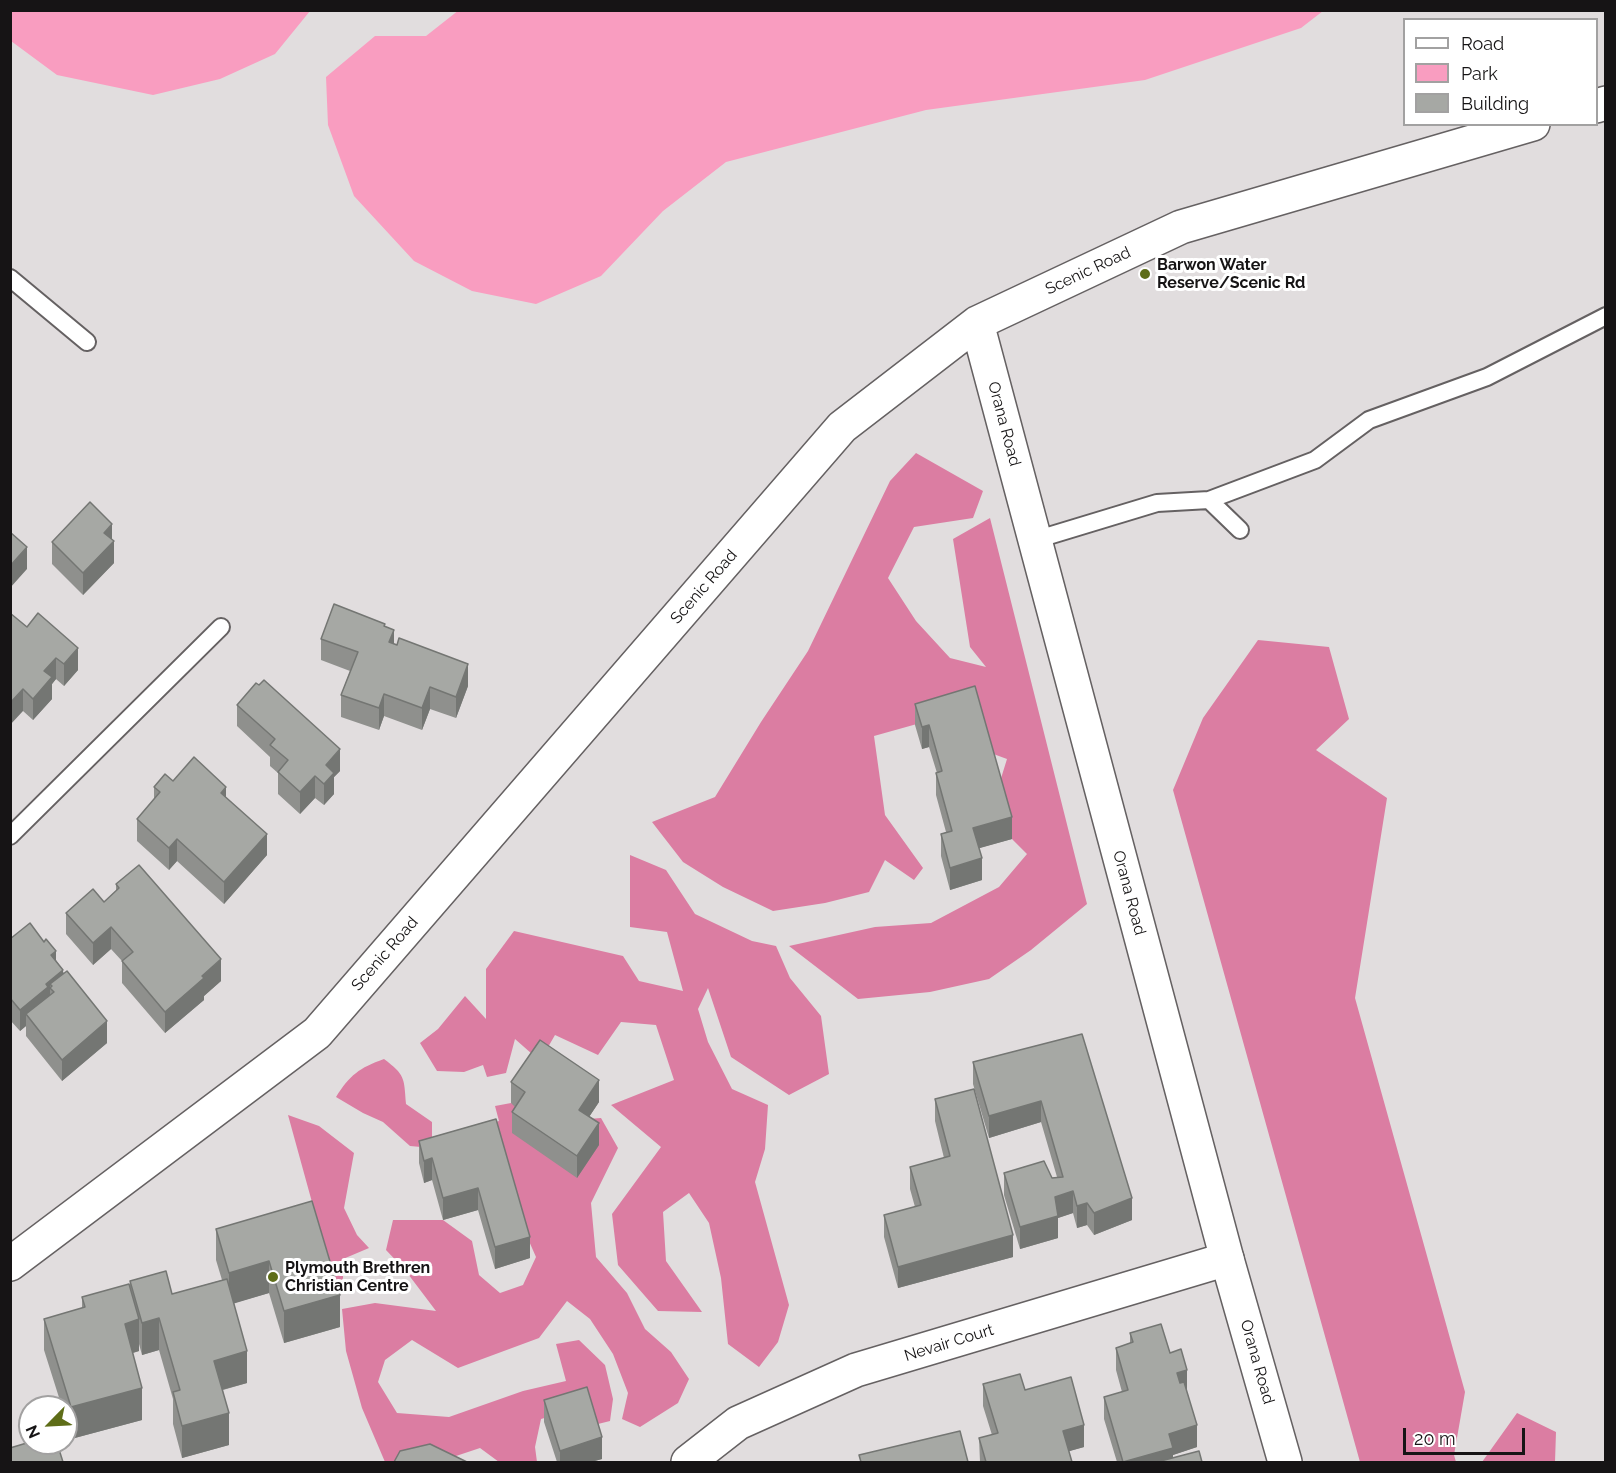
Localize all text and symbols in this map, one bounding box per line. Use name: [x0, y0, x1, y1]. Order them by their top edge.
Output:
legend: [1403, 18, 1598, 126]
text: Road: [1461, 33, 1504, 54]
text: Park: [1461, 63, 1498, 84]
text: Building: [1461, 93, 1529, 114]
street label: Scenic Road: [1042, 243, 1134, 299]
place label: Barwon Water Reserve/Scenic Rd: [1157, 255, 1305, 293]
marker: Barwon Water Reserve/Scenic Rd: [1138, 267, 1152, 281]
street label: Orana Road: [983, 380, 1025, 468]
street label: Scenic Road: [667, 546, 741, 628]
street label: Orana Road: [1108, 849, 1150, 937]
street label: Scenic Road: [348, 913, 422, 995]
place label: Plymouth Brethren Christian Centre: [285, 1258, 430, 1296]
marker: Plymouth Brethren Christian Centre: [266, 1270, 280, 1284]
street label: Orana Road: [1236, 1318, 1278, 1406]
street label: Nevair Court: [902, 1320, 996, 1366]
north arrow: [18, 1395, 78, 1455]
scale bar: [1406, 1416, 1528, 1454]
text: N: [22, 1422, 44, 1441]
text: 20 m: [1414, 1428, 1456, 1449]

